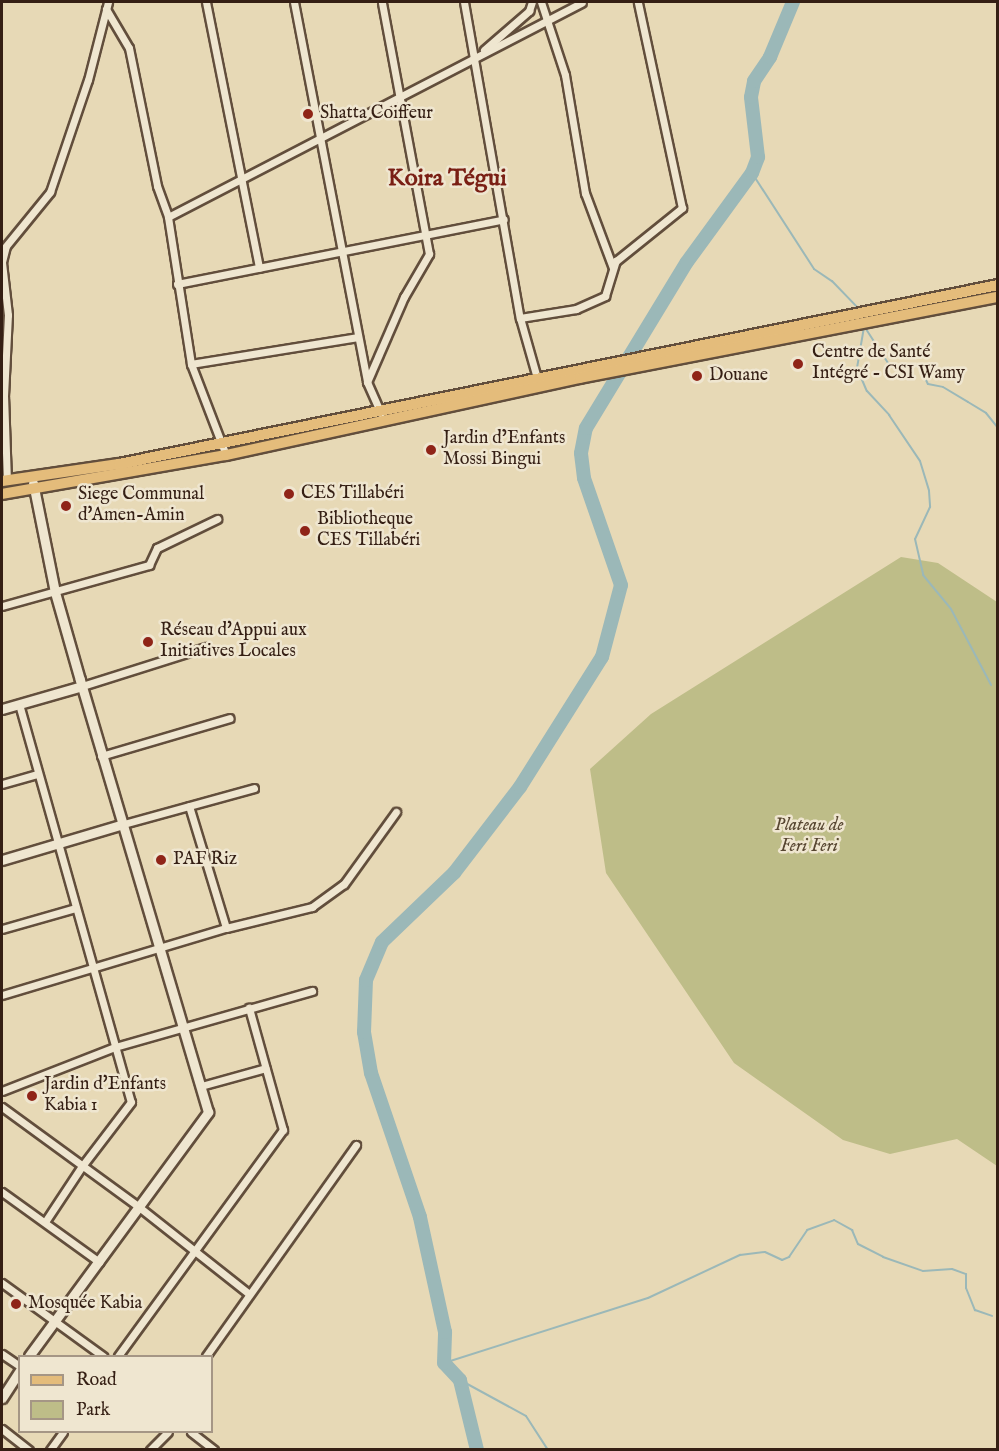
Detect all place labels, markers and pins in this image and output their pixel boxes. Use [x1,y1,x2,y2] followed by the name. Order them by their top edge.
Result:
[320,103,433,125] place label: Shatta Coiffeur
[301,107,315,121] marker: Shatta Coiffeur
[812,343,965,386] place label: Centre de Santé Intégré - CSI Wamy
[789,355,807,373] marker: Centre de Santé Intégré - CSI Wamy
[709,365,768,387] place label: Douane
[690,369,704,383] marker: Douane
[443,429,565,472] place label: Jardin d’Enfants Mossi Bingui
[424,443,438,457] marker: Jardin d’Enfants Mossi Bingui
[301,483,404,505] place label: CES Tillabéri
[78,485,204,528] place label: Siege Communal d'Amen-Amin
[282,487,296,501] marker: CES Tillabéri
[59,499,73,513] marker: Siege Communal d'Amen-Amin
[317,510,420,552] place label: Bibliotheque CES Tillabéri
[298,524,312,538] marker: Bibliotheque CES Tillabéri
[160,621,307,664] place label: Réseau d'Appui aux Initiatives Locales
[141,635,155,649] marker: Réseau d'Appui aux Initiatives Locales
[173,849,237,871] place label: PAF Riz
[154,853,168,867] marker: PAF Riz
[44,1075,166,1118] place label: Jardin d'Enfants Kabia 1
[25,1089,39,1103] marker: Jardin d'Enfants Kabia 1
[28,1293,142,1315] place label: Mosquée Kabia
[9,1297,23,1311] marker: Mosquée Kabia

